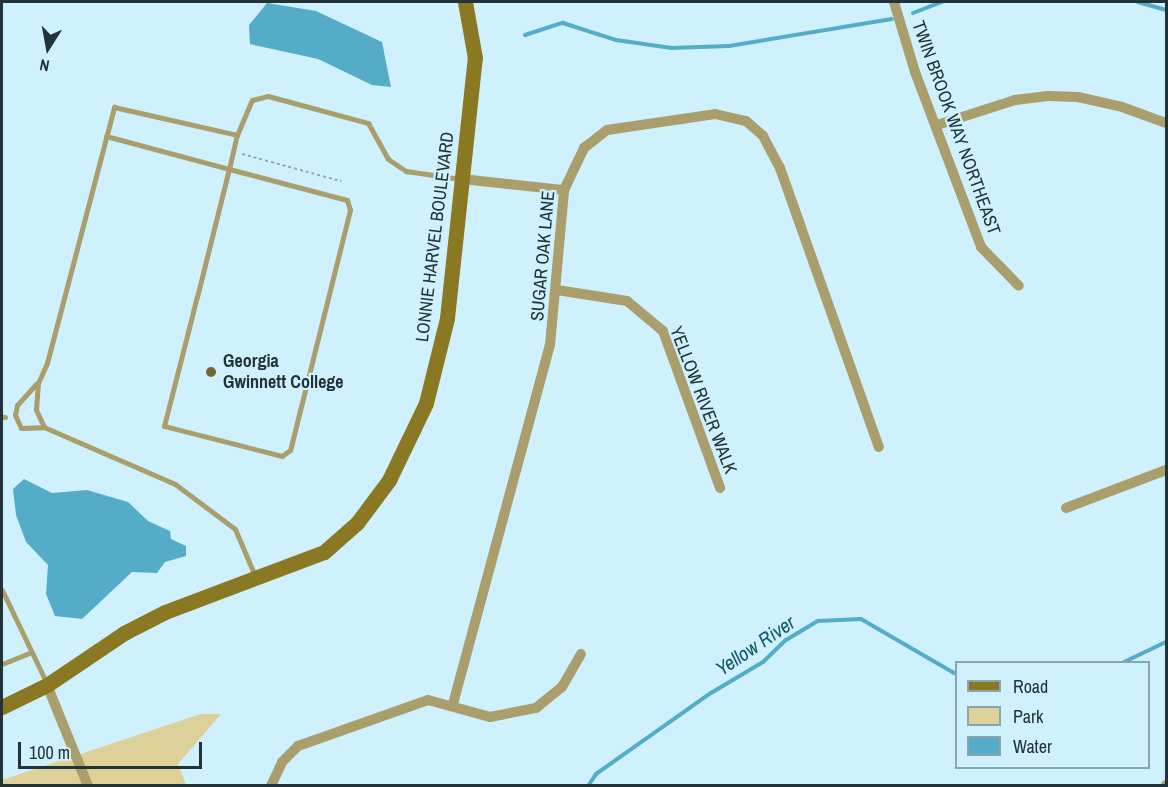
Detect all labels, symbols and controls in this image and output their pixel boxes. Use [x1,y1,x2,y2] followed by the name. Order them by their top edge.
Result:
[18,18,78,78] north arrow
[907,18,1005,238] street label: TWIN BROOK WAY NORTHEAST
[38,54,51,77] text: N
[411,131,459,343] street label: LONNIE HARVEL BOULEVARD
[527,190,559,322] street label: SUGAR OAK LANE
[665,323,741,477] street label: YELLOW RIVER WALK
[223,351,344,394] place label: Georgia Gwinnett College
[204,365,218,379] marker: Georgia Gwinnett College
[711,610,799,680] water label: Yellow River
[955,661,1150,769] legend
[1013,674,1048,699] text: Road
[1013,704,1043,729] text: Park
[21,730,206,768] scale bar
[1013,734,1052,759] text: Water
[29,740,70,765] text: 100 m

